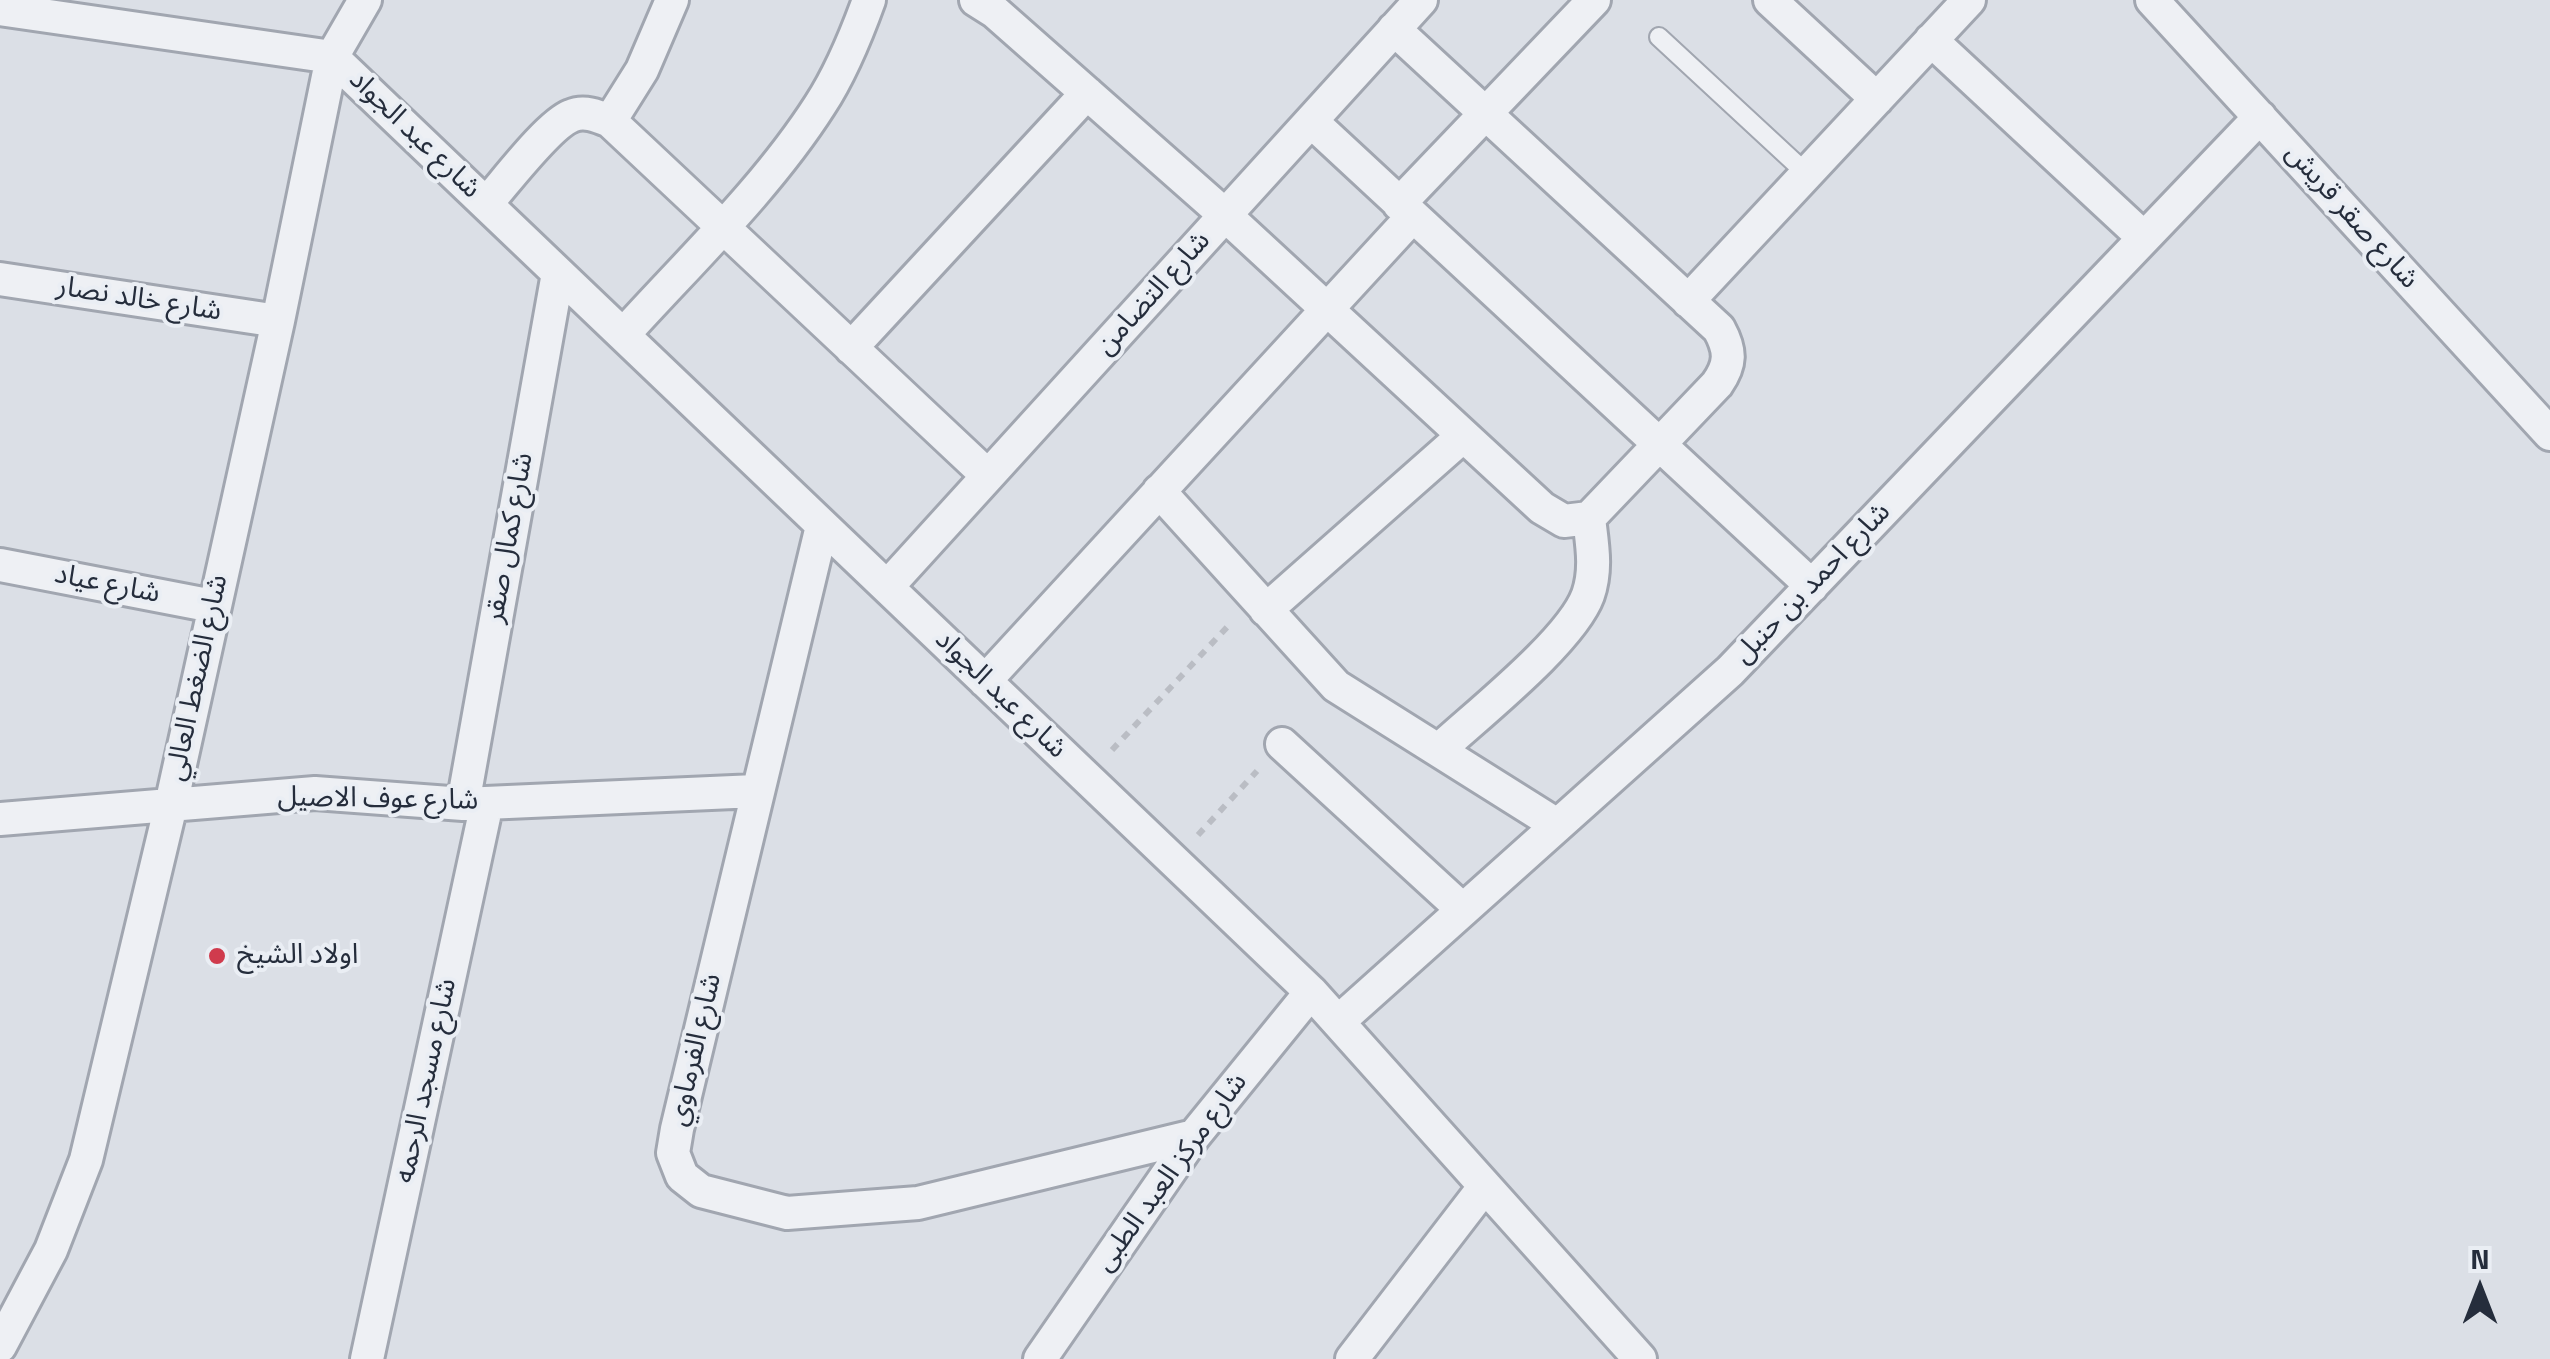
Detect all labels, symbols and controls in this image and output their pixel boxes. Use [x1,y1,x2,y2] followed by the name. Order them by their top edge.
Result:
[341,64,487,206] street label: شارع عبد الجواد
[2277,137,2425,297] street label: شارع صقر قريش
[1090,225,1218,363] street label: شارع التضامن
[54,270,224,330] street label: شارع خالد نصار
[478,450,542,626] street label: شارع كمال صقر
[1727,496,1899,672] street label: شارع احمد بن حنبل
[51,558,163,612] street label: شارع عياد
[160,572,236,784] street label: شارع الضغط العالي
[927,624,1073,766] street label: شارع عبد الجواد
[277,781,479,819] street label: شارع عوف الاصيل
[237,939,358,973] place label: اولاد الشيخ
[206,945,228,967] marker: اولاد الشيخ
[662,971,730,1129] street label: شارع الفرماوي
[389,976,465,1186] street label: شارع مسجد الرحمه
[1089,1067,1255,1279] street label: شارع مركز العبد الطبى
[2470,1237,2490,1280] text: N
[2430,1239,2530,1339] north arrow

